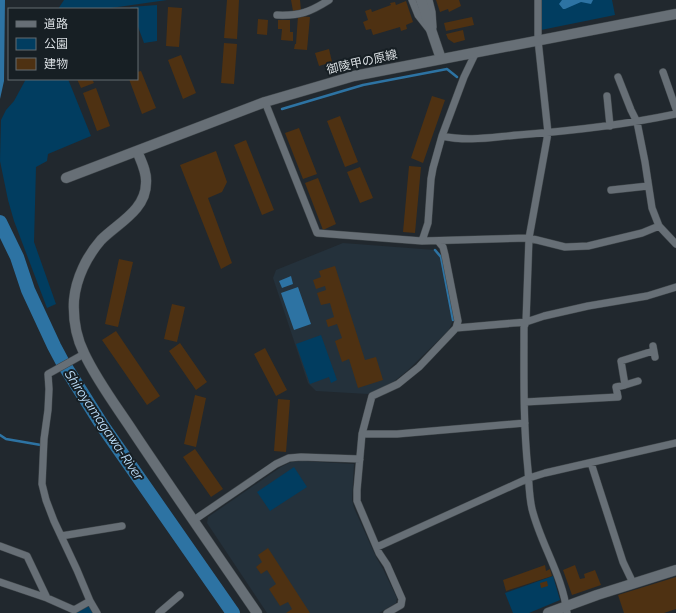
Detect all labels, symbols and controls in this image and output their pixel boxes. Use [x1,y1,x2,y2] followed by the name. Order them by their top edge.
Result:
[8,8,138,80] legend
[44,17,68,31] text: 道路
[44,37,68,51] text: 公園
[325,47,399,77] street label: 御陵甲の原線
[44,57,68,71] text: 建物
[61,366,147,483] water label: Shiroyamagawa-River

